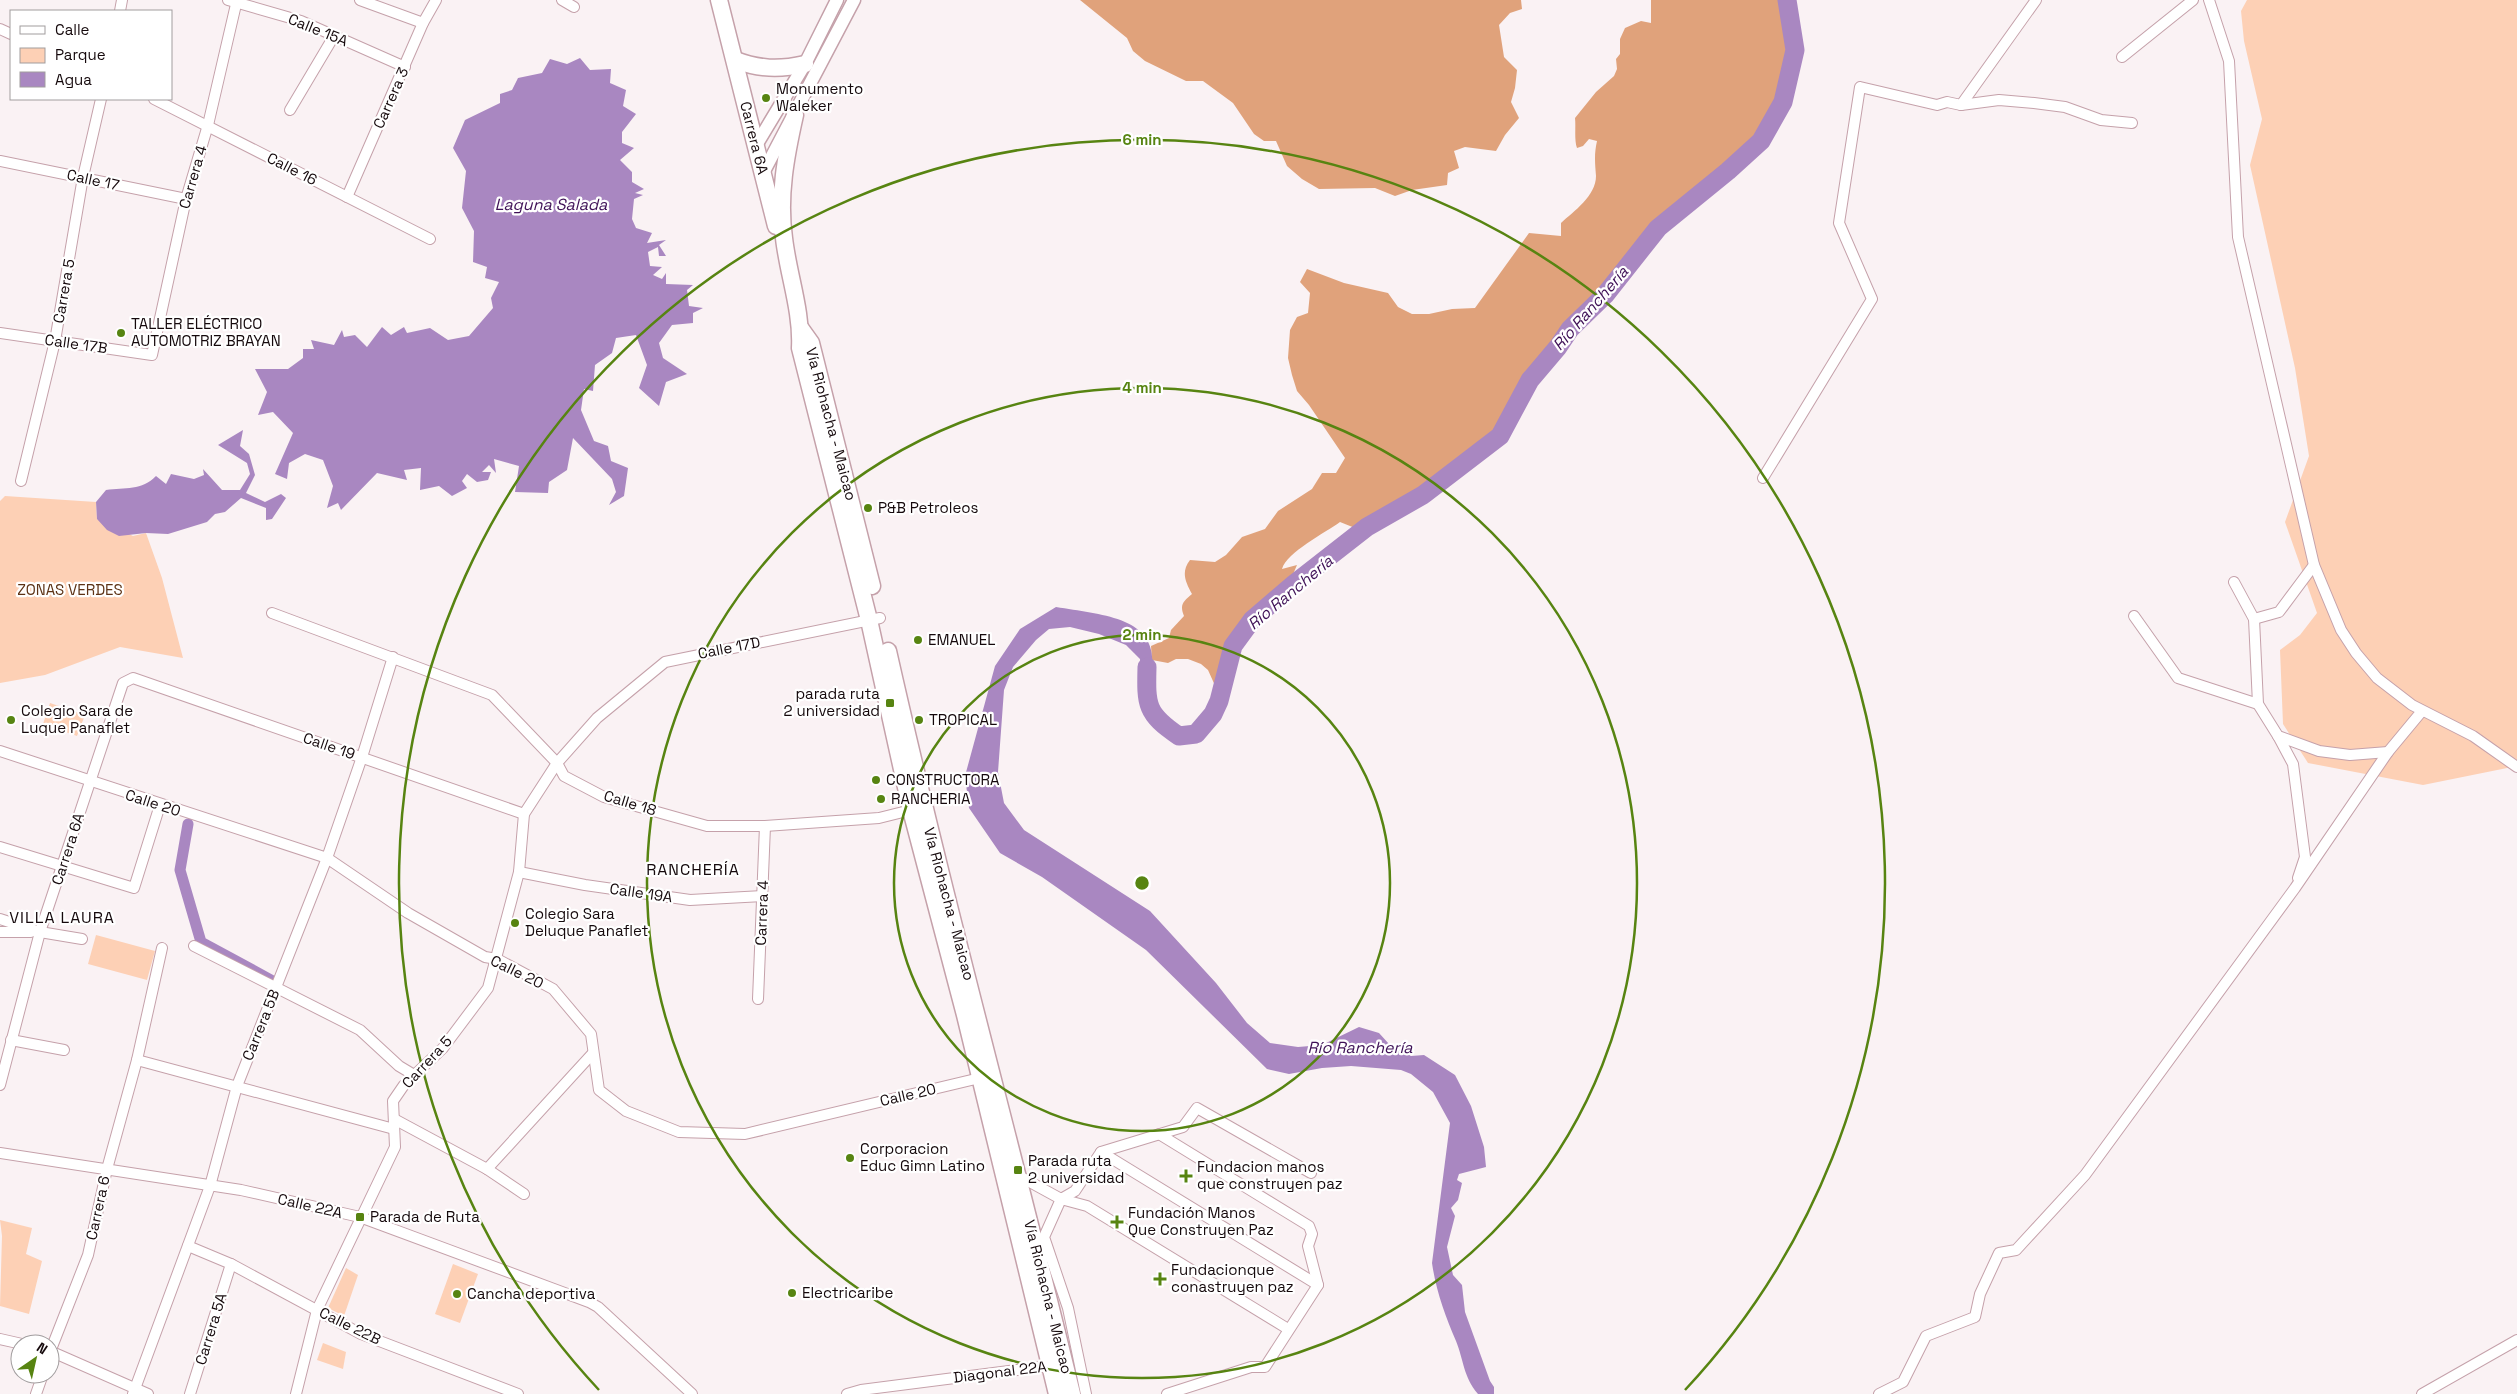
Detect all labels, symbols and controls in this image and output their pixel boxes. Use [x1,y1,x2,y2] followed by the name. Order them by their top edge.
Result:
[285,9,351,50] street label: Calle 15A
[10,10,172,100] legend
[55,20,90,39] text: Calle
[55,45,106,64] text: Parque
[369,64,412,131] street label: Carrera 3
[55,70,92,89] text: Agua
[776,79,863,115] place label: Monumento Waleker
[760,92,772,104] marker: Monumento Waleker
[736,99,773,177] street label: Carrera 6A
[1122,130,1162,149] text: 6 min
[174,143,211,211] street label: Carrera 4
[264,148,321,189] street label: Calle 16
[65,165,121,194] street label: Calle 17
[495,194,608,215] water label: Laguna Salada
[49,257,79,325] street label: Carrera 5
[1548,261,1633,355] water label: Río Ranchería
[131,314,281,350] place label: TALLER ELÉCTRICO AUTOMOTRIZ BRAYAN
[115,327,127,339] marker: TALLER ELÉCTRICO AUTOMOTRIZ BRAYAN
[44,330,109,357] street label: Calle 17B
[802,345,861,503] street label: Vía Riohacha - Maicao
[1122,378,1162,397] text: 4 min
[878,498,979,517] place label: P&B Petroleos
[862,502,874,514] marker: P&B Petroleos
[1243,550,1338,634] water label: Río Ranchería
[17,580,123,599] park label: ZONAS VERDES
[1123,625,1161,644] text: 2 min
[928,630,995,649] place label: EMANUEL
[696,632,762,663] street label: Calle 17D
[912,634,924,646] marker: EMANUEL
[784,684,880,720] place label: parada ruta 2 universidad
[884,697,896,709] marker: parada ruta 2 universidad
[21,701,133,737] place label: Colegio Sara de Luque Panaflet
[929,710,997,729] place label: TROPICAL
[5,714,17,726] marker: Colegio Sara de Luque Panaflet
[913,714,925,726] marker: TROPICAL
[301,728,358,763] street label: Calle 19
[886,770,1000,789] place label: CONSTRUCTORA
[870,774,882,786] marker: CONSTRUCTORA
[123,785,183,820] street label: Calle 20
[602,786,659,819] street label: Calle 18
[891,789,971,808] place label: RANCHERIA
[875,793,887,805] marker: RANCHERIA
[47,810,88,887] street label: Carrera 6A
[920,825,979,983] street label: Vía Riohacha - Maicao
[646,859,740,880] district label: RANCHERÍA
[1133,874,1151,892] centre of rings
[608,879,674,906] street label: Calle 19A
[751,880,772,946] street label: Carrera 4
[525,904,649,940] place label: Colegio Sara Deluque Panaflet
[9,907,115,928] district label: VILLA LAURA
[509,917,521,929] marker: Colegio Sara Deluque Panaflet
[487,951,547,993] street label: Calle 20
[238,986,283,1063] street label: Carrera 5B
[398,1031,456,1092] street label: Carrera 5
[1307,1037,1413,1058] water label: Río Ranchería
[878,1079,938,1110] street label: Calle 20
[860,1139,985,1175] place label: Corporacion Educ Gimn Latino
[1028,1151,1124,1187] place label: Parada ruta 2 universidad
[844,1152,856,1164] marker: Corporacion Educ Gimn Latino
[1197,1157,1343,1193] place label: Fundacion manos que construyen paz
[1012,1164,1024,1176] marker: Parada ruta 2 universidad
[1179,1169,1193,1183] marker: Fundacion manos que construyen paz
[81,1174,114,1242] street label: Carrera 6
[276,1189,345,1222] street label: Calle 22A
[1128,1203,1274,1239] place label: Fundación Manos Que Construyen Paz
[370,1207,480,1226] place label: Parada de Ruta
[354,1211,366,1223] marker: Parada de Ruta
[1110,1215,1124,1229] marker: Fundación Manos Que Construyen Paz
[1020,1218,1077,1376] street label: Vía Riohacha - Maicao
[1171,1260,1294,1296] place label: Fundacionque conastruyen paz
[1153,1272,1167,1286] marker: Fundacionque conastruyen paz
[802,1283,893,1302] place label: Electricaribe
[467,1284,596,1303] place label: Cancha deportiva
[786,1287,798,1299] marker: Electricaribe
[451,1288,463,1300] marker: Cancha deportiva
[191,1290,231,1367] street label: Carrera 5A
[316,1302,384,1349] street label: Calle 22B
[10,1334,60,1384] north arrow
[33,1338,51,1358] text: N
[952,1356,1048,1387] street label: Diagonal 22A

